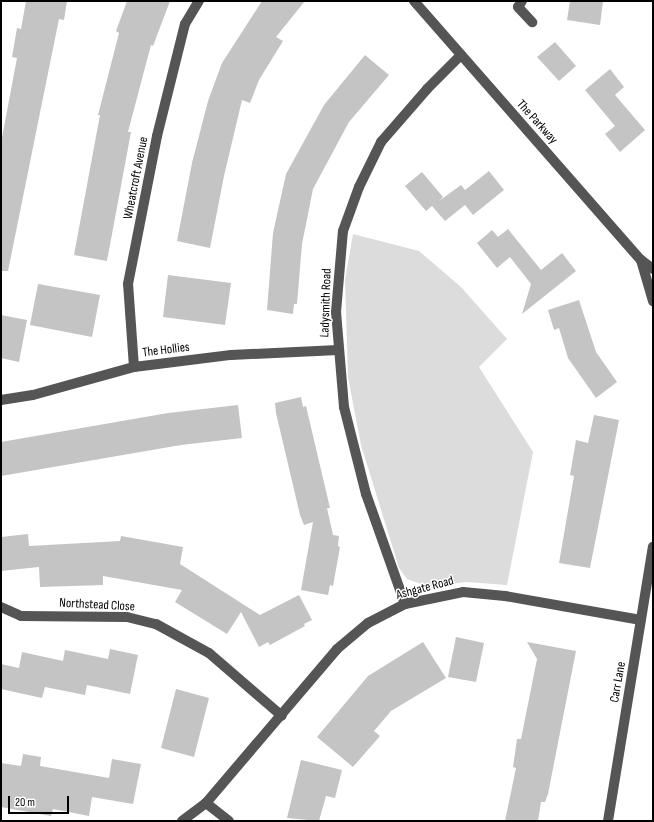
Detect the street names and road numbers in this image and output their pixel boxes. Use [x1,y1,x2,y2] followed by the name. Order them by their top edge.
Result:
[513,97,561,147] street label: The Parkway
[120,135,152,221] street label: Wheatcroft Avenue
[317,268,335,338] street label: Ladysmith Road
[142,339,190,361] street label: The Hollies
[395,573,455,603] street label: Ashgate Road
[59,595,135,615] street label: Northstead Close
[607,660,629,704] street label: Carr Lane

